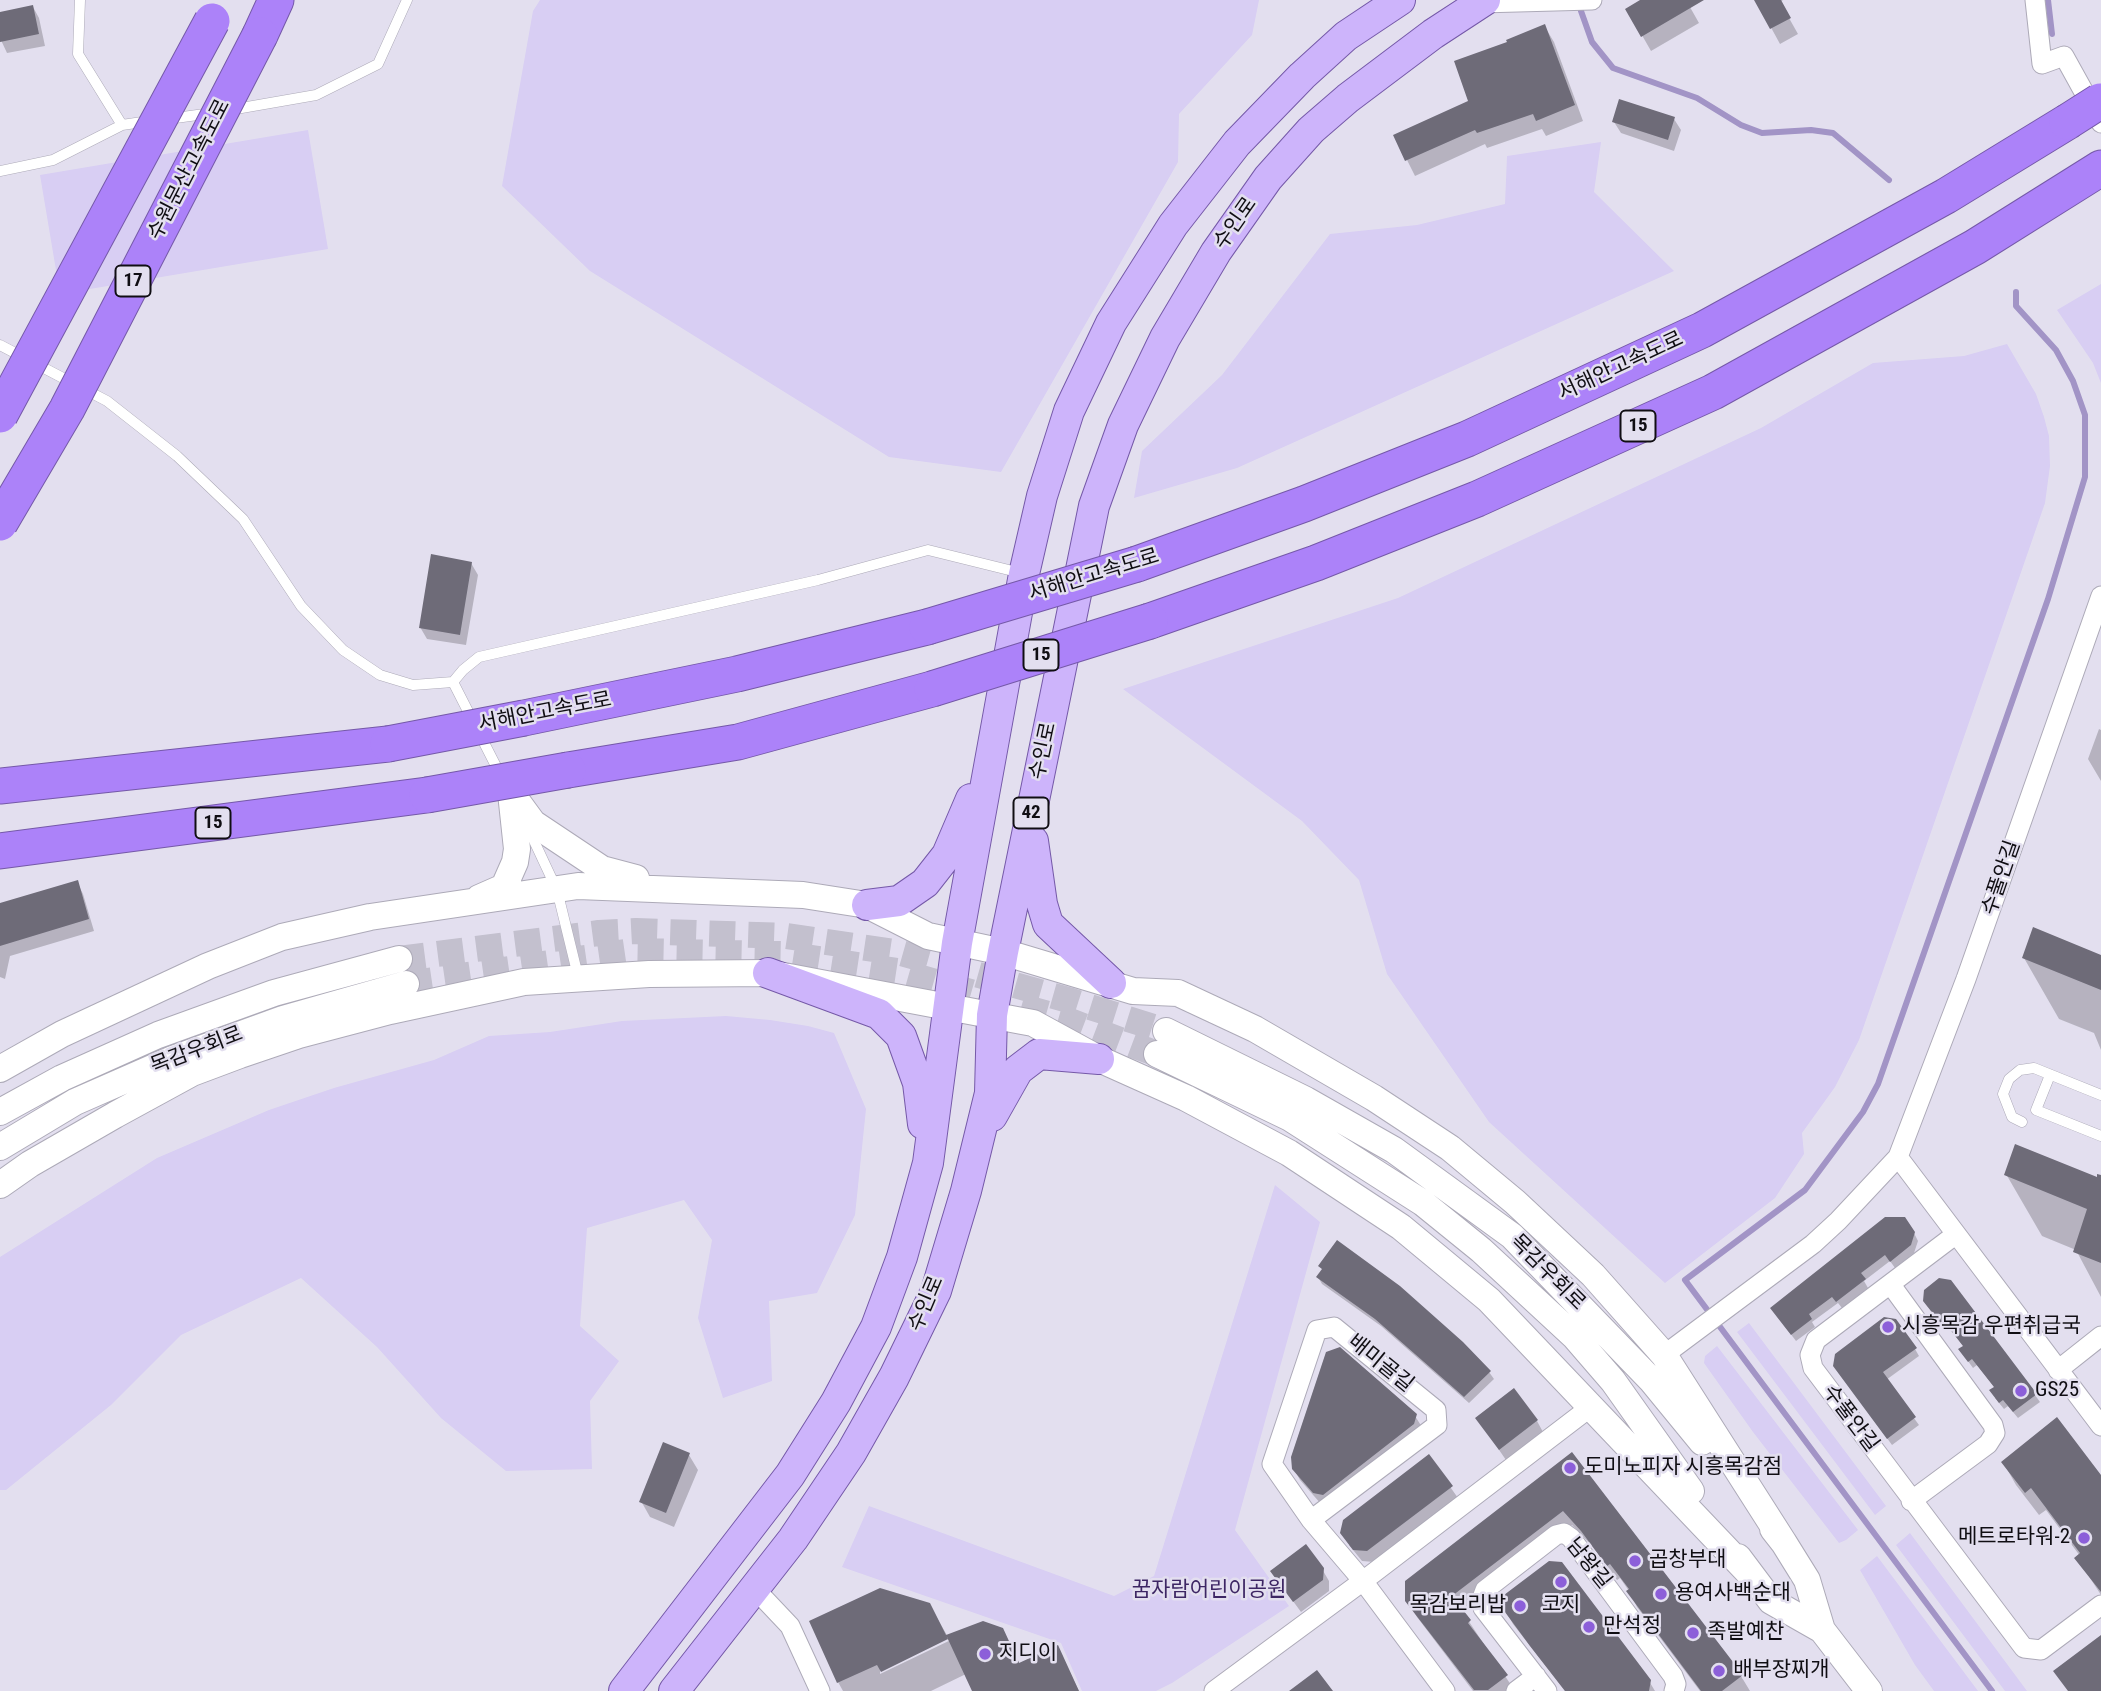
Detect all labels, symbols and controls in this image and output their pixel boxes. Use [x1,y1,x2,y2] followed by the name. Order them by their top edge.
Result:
[144,95,236,245] street label: 수원문산고속도로
[1209,193,1263,255] street label: 수인로
[116,266,150,296] road number: 17
[1554,327,1688,407] street label: 서해안고속도로
[1620,410,1656,442] road number: 15
[1026,544,1162,608] street label: 서해안고속도로
[1024,640,1058,670] road number: 15
[476,688,614,738] street label: 서해안고속도로
[1026,720,1062,782] street label: 수인로
[1014,798,1048,828] road number: 42
[196,808,230,838] road number: 15
[1978,837,2026,919] street label: 수풀안길
[147,1022,247,1080] street label: 목감우회로
[1504,1230,1590,1316] street label: 목감우회로
[904,1272,950,1336] street label: 수인로
[1902,1314,2081,1340] place label: 시흥목감 우편취급국
[1880,1319,1896,1335] marker: 시흥목감 우편취급국
[1342,1330,1418,1398] street label: 배미골길
[2035,1378,2079,1404] place label: GS25
[1817,1381,1883,1457] street label: 수풀안길
[2013,1383,2029,1399] marker: GS25
[1584,1455,1782,1481] place label: 도미노피자 시흥목감점
[1562,1460,1578,1476] marker: 도미노피자 시흥목감점
[1958,1525,2070,1551] place label: 메트로타워-2
[2076,1530,2092,1546] marker: 메트로타워-2
[1560,1534,1616,1594] street label: 남왕길
[1649,1548,1726,1574] place label: 곱창부대
[1627,1553,1643,1569] marker: 곱창부대
[1553,1574,1569,1590] marker: 코지
[1132,1578,1286,1604] park label: 꿈자람어린이공원
[1675,1581,1791,1607] place label: 용여사백순대
[1653,1586,1669,1602] marker: 용여사백순대
[1409,1593,1506,1619] place label: 목감보리밥
[1542,1593,1580,1619] place label: 코지
[1512,1598,1528,1614] marker: 목감보리밥
[1603,1614,1661,1640] place label: 만석정
[1581,1619,1597,1635] marker: 만석정
[1707,1620,1784,1646] place label: 족발예찬
[1685,1625,1701,1641] marker: 족발예찬
[999,1641,1057,1667] place label: 지디이
[977,1646,993,1662] marker: 지디이
[1733,1658,1830,1684] place label: 배부장찌개
[1711,1663,1727,1679] marker: 배부장찌개

